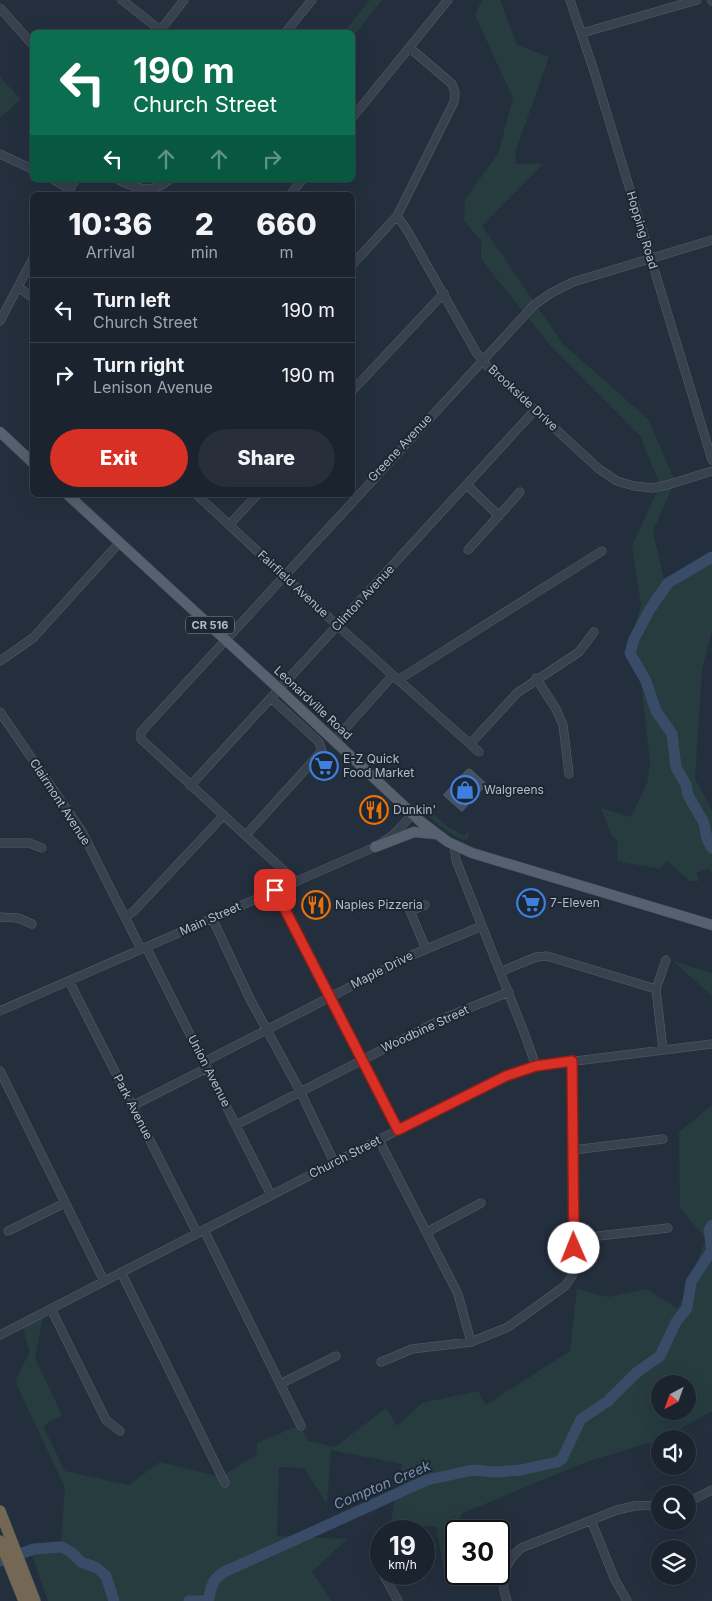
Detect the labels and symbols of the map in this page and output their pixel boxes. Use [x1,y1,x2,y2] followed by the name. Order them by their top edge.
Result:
[624,189,661,271] street label: Hopping Road
[485,361,561,434] street label: Brookside Drive
[365,411,435,485] street label: Greene Avenue
[255,547,332,620] street label: Fairfield Avenue
[328,561,397,634] street label: Clinton Avenue
[186,616,234,634] road number: CR 516
[271,663,356,743] street label: Leonardville Road
[309,751,339,781] supermarket icon: E-Z Quick Food Market
[343,751,414,780] place label: E-Z Quick Food Market
[27,756,94,848] street label: Clairmont Avenue
[450,775,480,805] shop icon: Walgreens
[484,782,544,797] place label: Walgreens
[359,795,389,825] restaurant icon: Dunkin'
[393,802,436,817] place label: Dunkin'
[254,869,296,911] pin
[516,888,546,918] supermarket icon: 7-Eleven
[301,890,331,920] restaurant icon: Naples Pizzeria
[550,895,600,910] place label: 7-Eleven
[335,897,423,912] place label: Naples Pizzeria
[177,898,243,939] street label: Main Street
[348,947,415,992] street label: Maple Drive
[379,1002,471,1055] street label: Woodbine Street
[185,1032,234,1109] street label: Union Avenue
[111,1072,156,1142] street label: Park Avenue
[306,1132,383,1181] street label: Church Street
[547,1221,599,1273] position arrow
[651,1375,696,1420] north arrow
[331,1456,433,1513] water label: Compton Creek
[445,1520,510,1585] speed limit sign: 30

